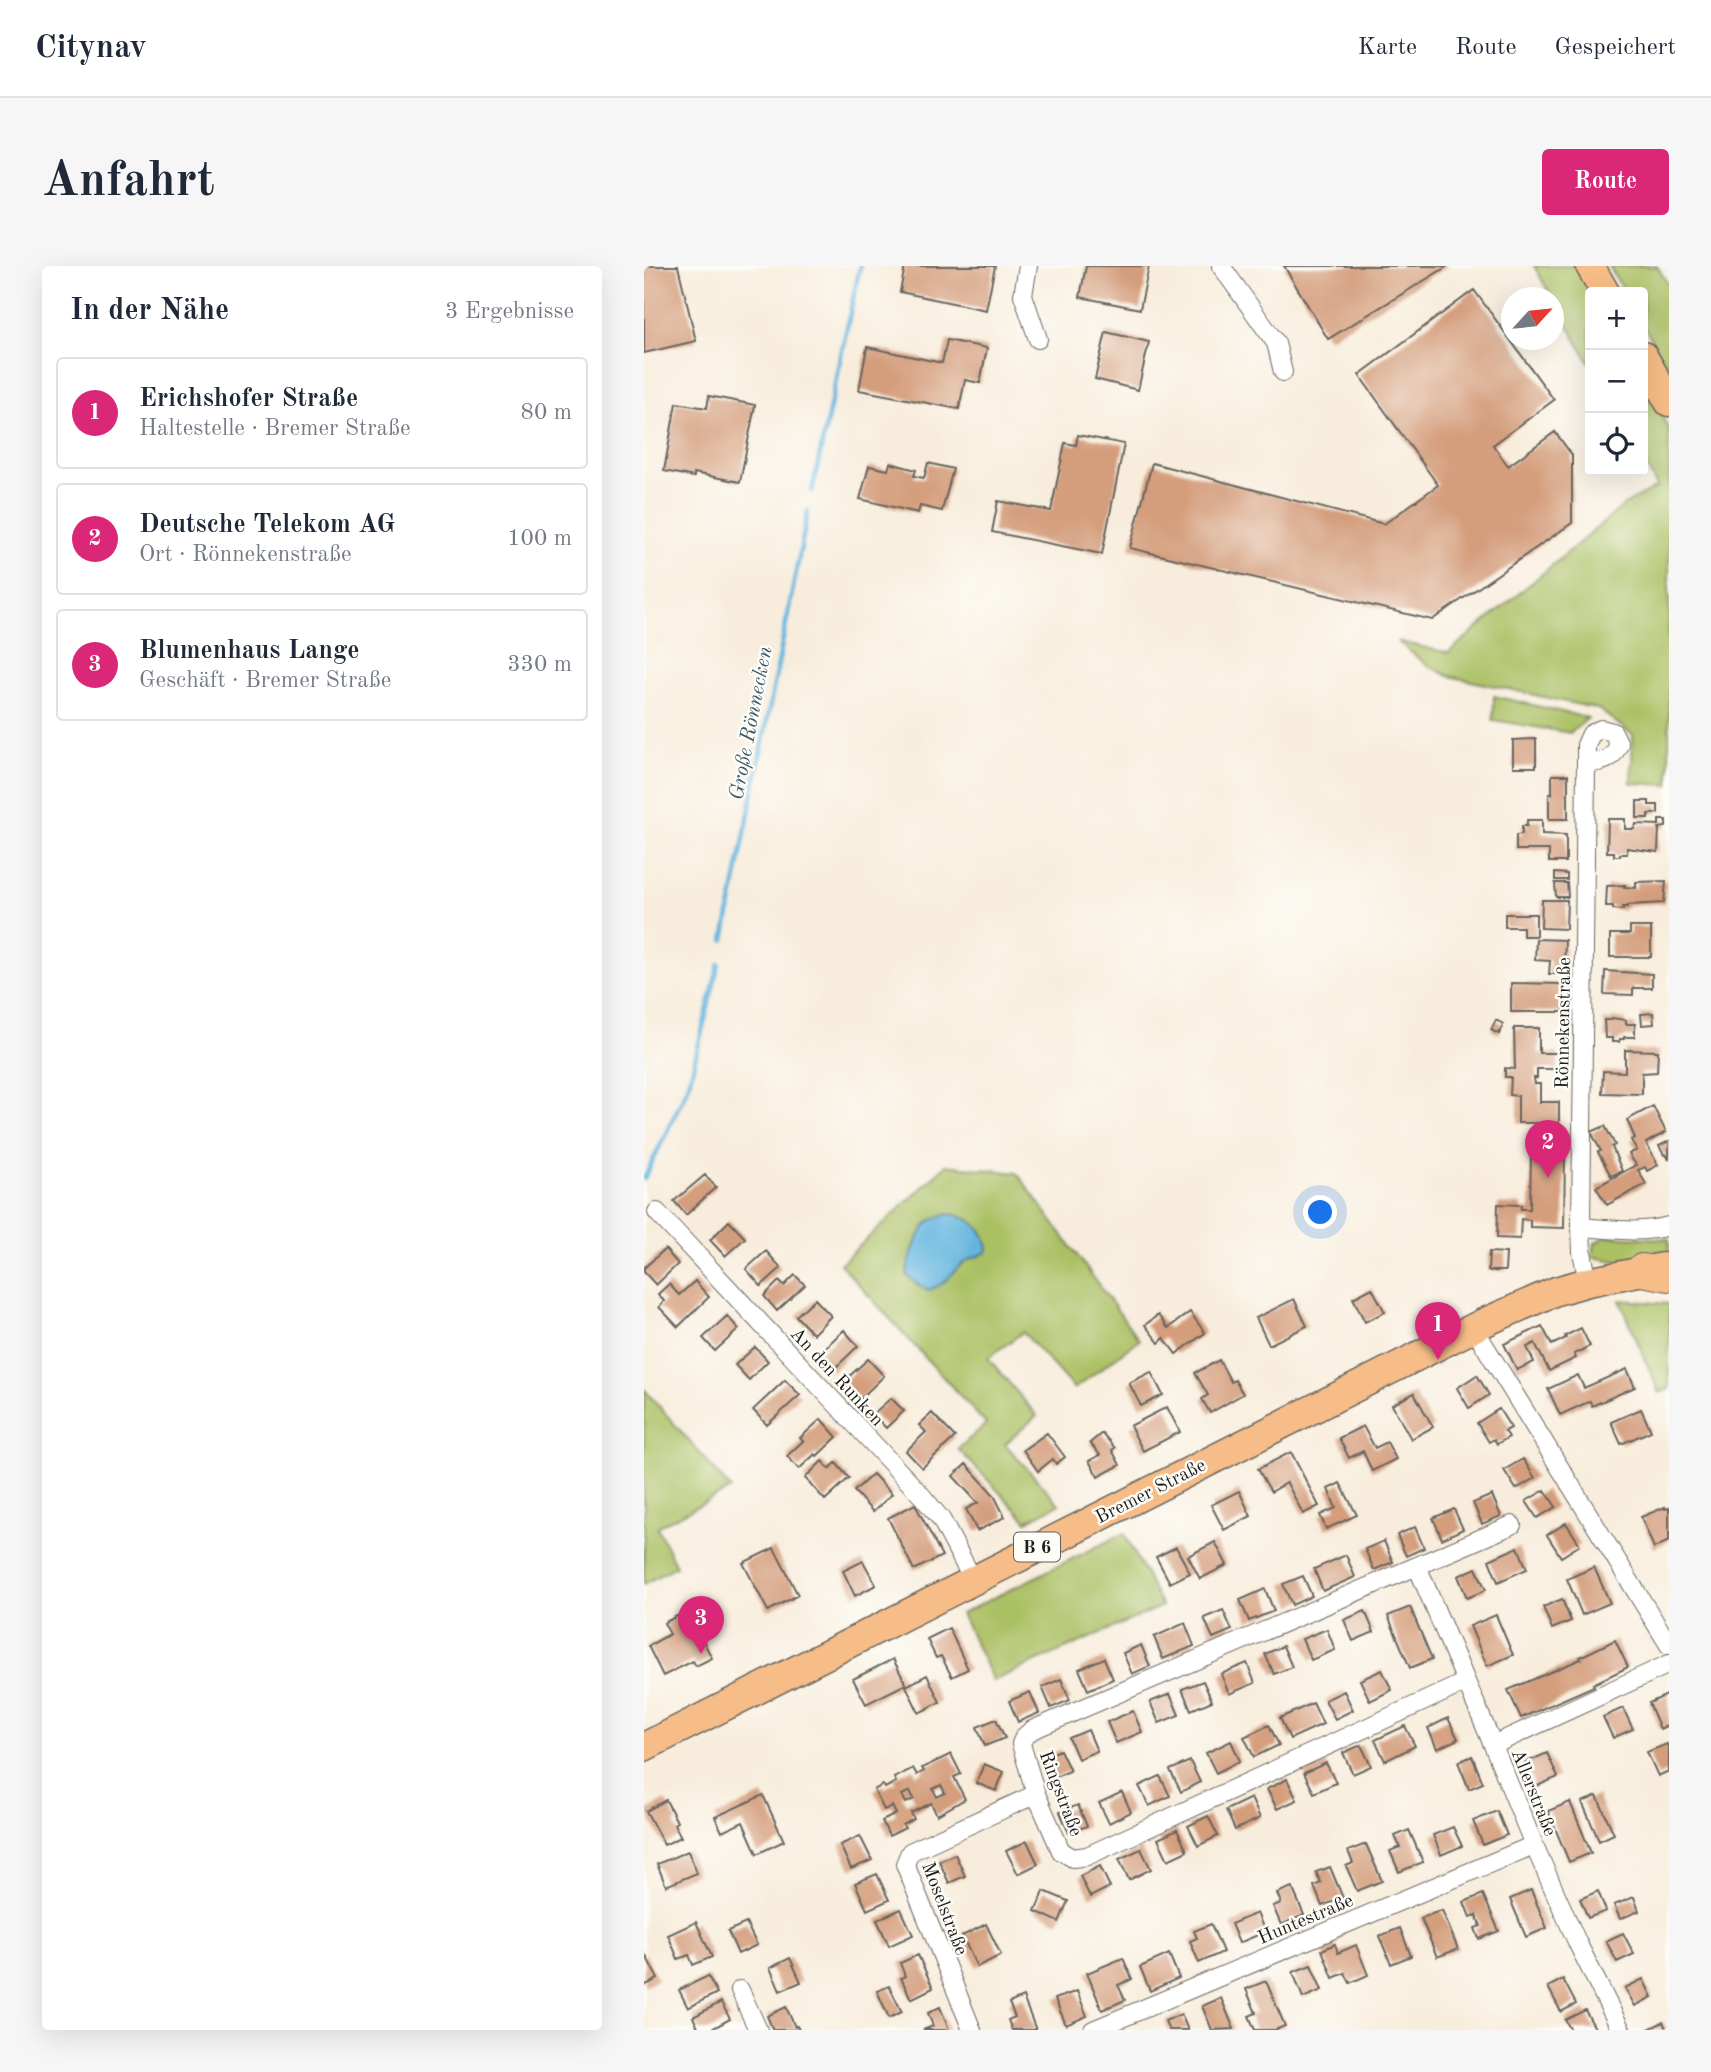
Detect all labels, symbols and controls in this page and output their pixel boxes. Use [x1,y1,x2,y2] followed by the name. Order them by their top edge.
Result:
[35,32,147,65] text: Citynav
[1358,36,1417,60] text: Karte
[1455,36,1517,60] text: Route
[1555,36,1676,60] text: Gespeichert
[1542,149,1669,215] button: Route
[42,158,215,207] text: Anfahrt
[1501,287,1564,350] north arrow
[1585,287,1648,476] map controls
[1585,287,1648,350] button: +
[70,296,229,326] text: In der Nähe
[445,300,574,323] text: 3 Ergebnisse
[1585,350,1648,413] button: −
[139,386,358,412] text: Erichshofer Straße
[88,401,102,424] text: 1
[521,401,572,424] text: 80 m
[1585,413,1648,476] button: locate
[139,417,411,440] text: Haltestelle · Bremer Straße
[139,512,395,538] text: Deutsche Telekom AG
[88,527,102,550] text: 2
[507,527,572,550] text: 100 m
[139,543,352,566] text: Ort · Rönnekenstraße
[139,638,360,664] text: Blumenhaus Lange
[726,645,777,802] water label: Große Rönnecken
[88,653,102,676] text: 3
[507,653,572,676] text: 330 m
[139,669,391,692] text: Geschäft · Bremer Straße
[1554,957,1575,1089] street label: Rönnekenstraße
[1525,1120,1571,1178] pin: 2
[1303,1195,1337,1229] your location
[1415,1302,1461,1360] pin: 1
[786,1325,887,1431] street label: An den Runken
[1093,1456,1209,1528] street label: Bremer Straße
[1014,1532,1060,1562] road number: B 6
[678,1596,724,1654] pin: 3
[1507,1747,1559,1839] street label: Allerstraße
[1035,1748,1085,1839] street label: Ringstraße
[917,1860,970,1958] street label: Moselstraße
[1256,1892,1356,1949] street label: Huntestraße

